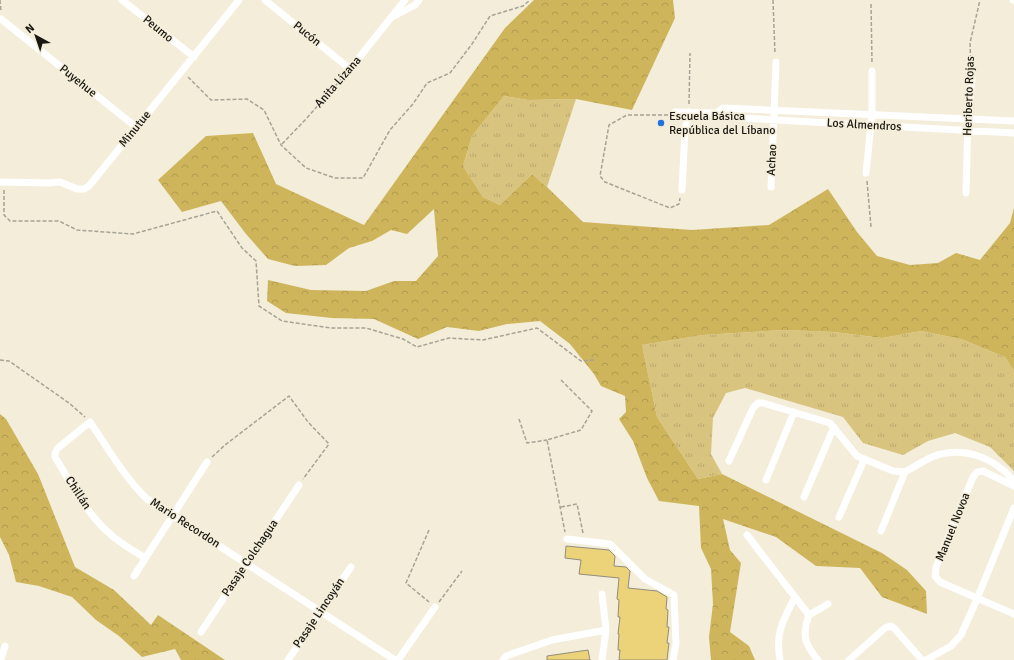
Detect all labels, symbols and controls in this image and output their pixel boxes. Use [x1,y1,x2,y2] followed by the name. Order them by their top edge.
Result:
[140,12,176,46] street label: Peumo
[16,16,56,56] north arrow
[290,18,324,50] street label: Pucón
[23,21,37,36] text: N
[312,53,364,111] street label: Anita Lizana
[960,56,978,136] street label: Heriberto Rojas
[56,61,100,101] street label: Puyehue
[116,108,154,150] street label: Minutue
[669,109,775,138] place label: Escuela Básica República del Líbano
[826,116,902,134] street label: Los Almendros
[656,118,666,128] marker: Escuela Básica República del Líbano
[764,144,780,176] street label: Achao
[62,474,94,512] street label: Chillán
[932,490,974,564] street label: Manuel Novoa
[147,495,223,551] street label: Mario Recordon
[219,517,281,599] street label: Pasaje Colchagua
[290,575,348,651] street label: Pasaje Lincoyán

